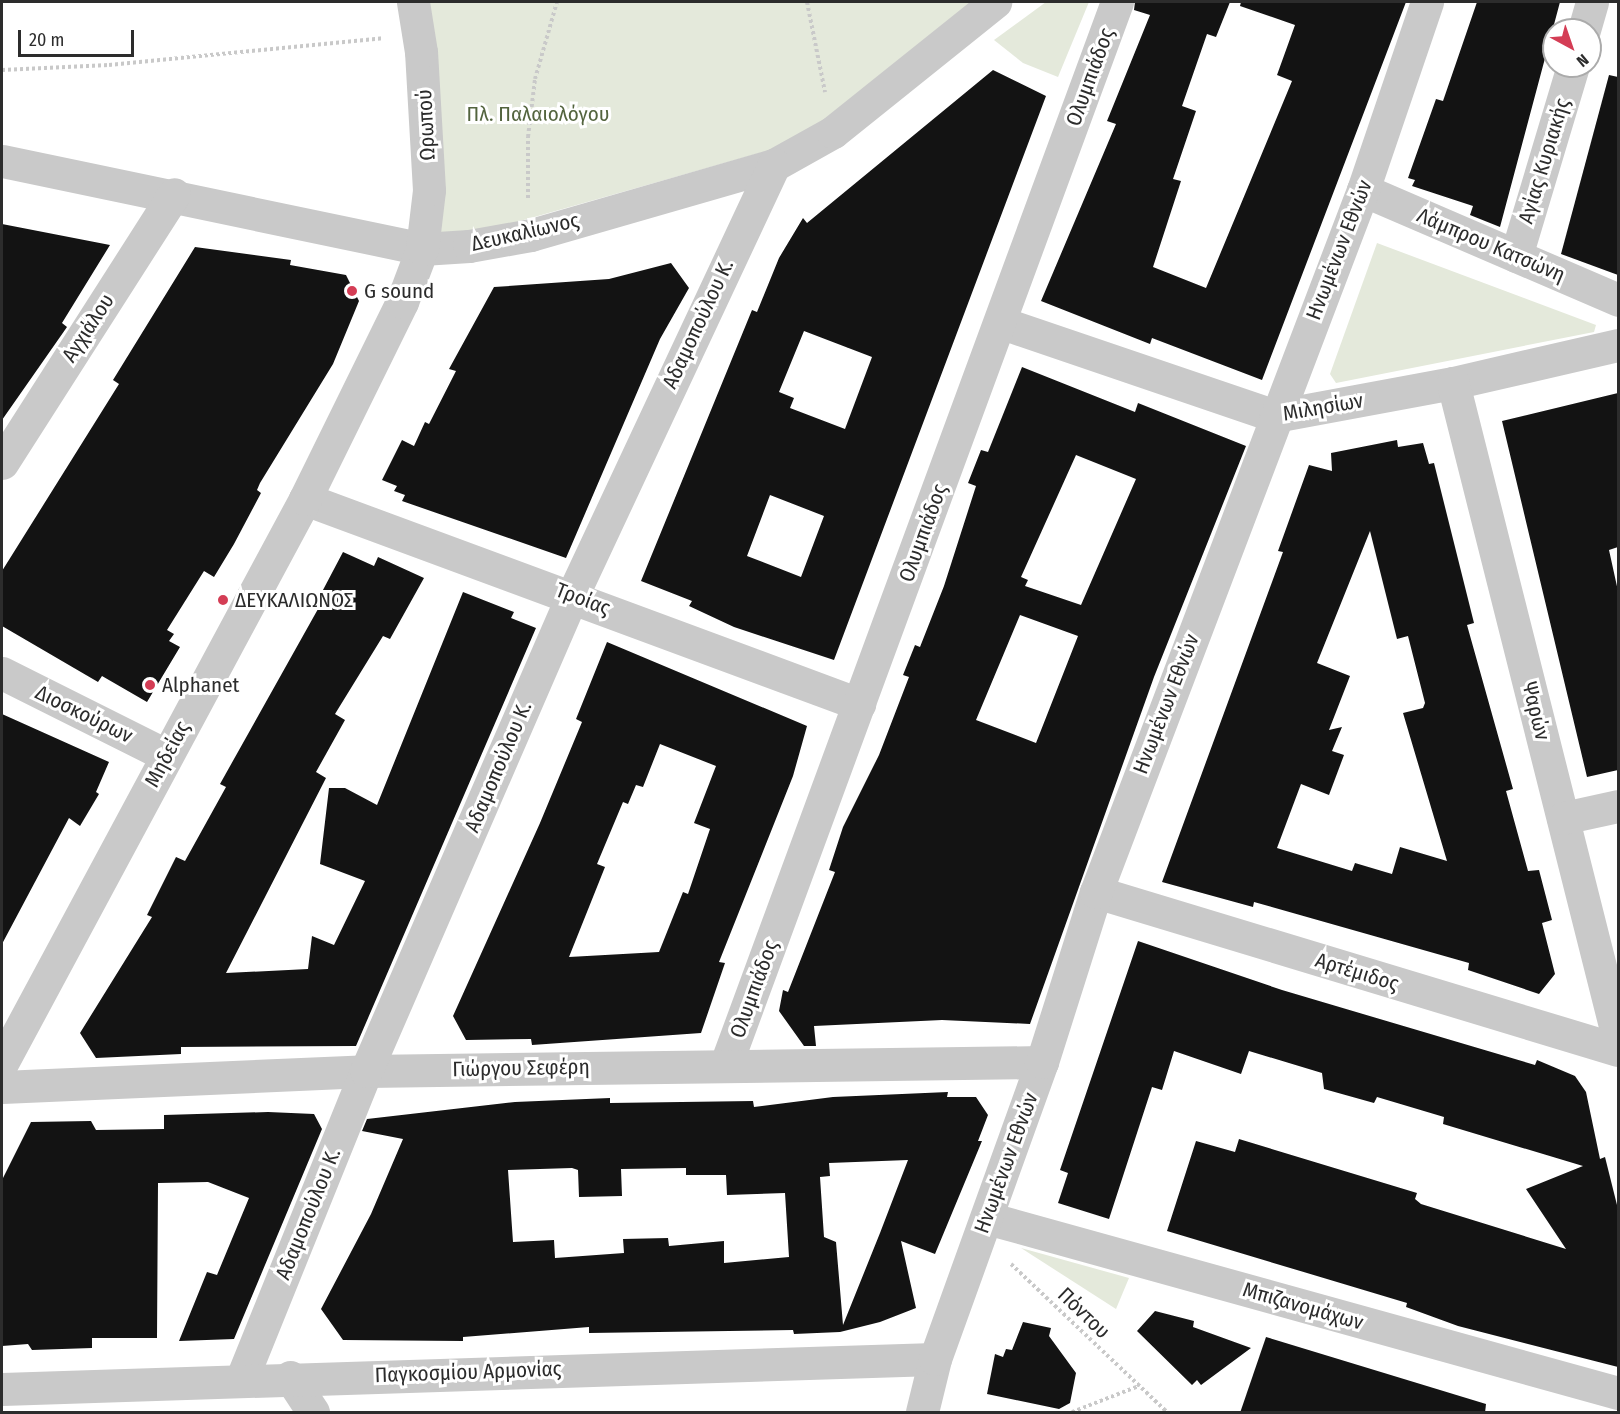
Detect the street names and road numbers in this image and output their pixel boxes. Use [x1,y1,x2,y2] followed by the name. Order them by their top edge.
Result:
[1061,25,1119,129] street label: Ολυμπιάδος
[412,89,440,161] street label: Ωρωπού
[1513,95,1575,227] street label: Αγίας Κυριακής
[1301,177,1377,323] street label: Ηνωμένων Εθνών
[1413,202,1569,288] street label: Λάμπρου Κατσώνη
[469,207,581,257] street label: Δευκαλίωνος
[657,255,739,393] street label: Αδαμοπούλου Κ.
[57,289,119,367] street label: Αγχιάλου
[1281,388,1365,426] street label: Μιλησίων
[894,481,952,585] street label: Ολυμπιάδος
[552,577,614,621] street label: Τροίας
[1128,631,1204,777] street label: Ηνωμένων Εθνών
[1517,679,1555,743] street label: Ψαρών
[31,680,137,748] street label: Διοσκούρων
[459,698,537,836] street label: Αδαμοπούλου Κ.
[139,717,195,791] street label: Μηδείας
[725,937,783,1041] street label: Ολυμπιάδος
[1312,947,1402,997] street label: Αρτέμιδος
[452,1054,590,1082] street label: Γιώργου Σεφέρη
[969,1089,1043,1237] street label: Ηνωμένων Εθνών
[270,1145,346,1283] street label: Αδαμοπούλου Κ.
[1240,1277,1366,1335] street label: Μπιζανομάχων
[1053,1282,1115,1344] street label: Πόντου
[374,1356,562,1388] street label: Παγκοσμίου Αρμονίας

